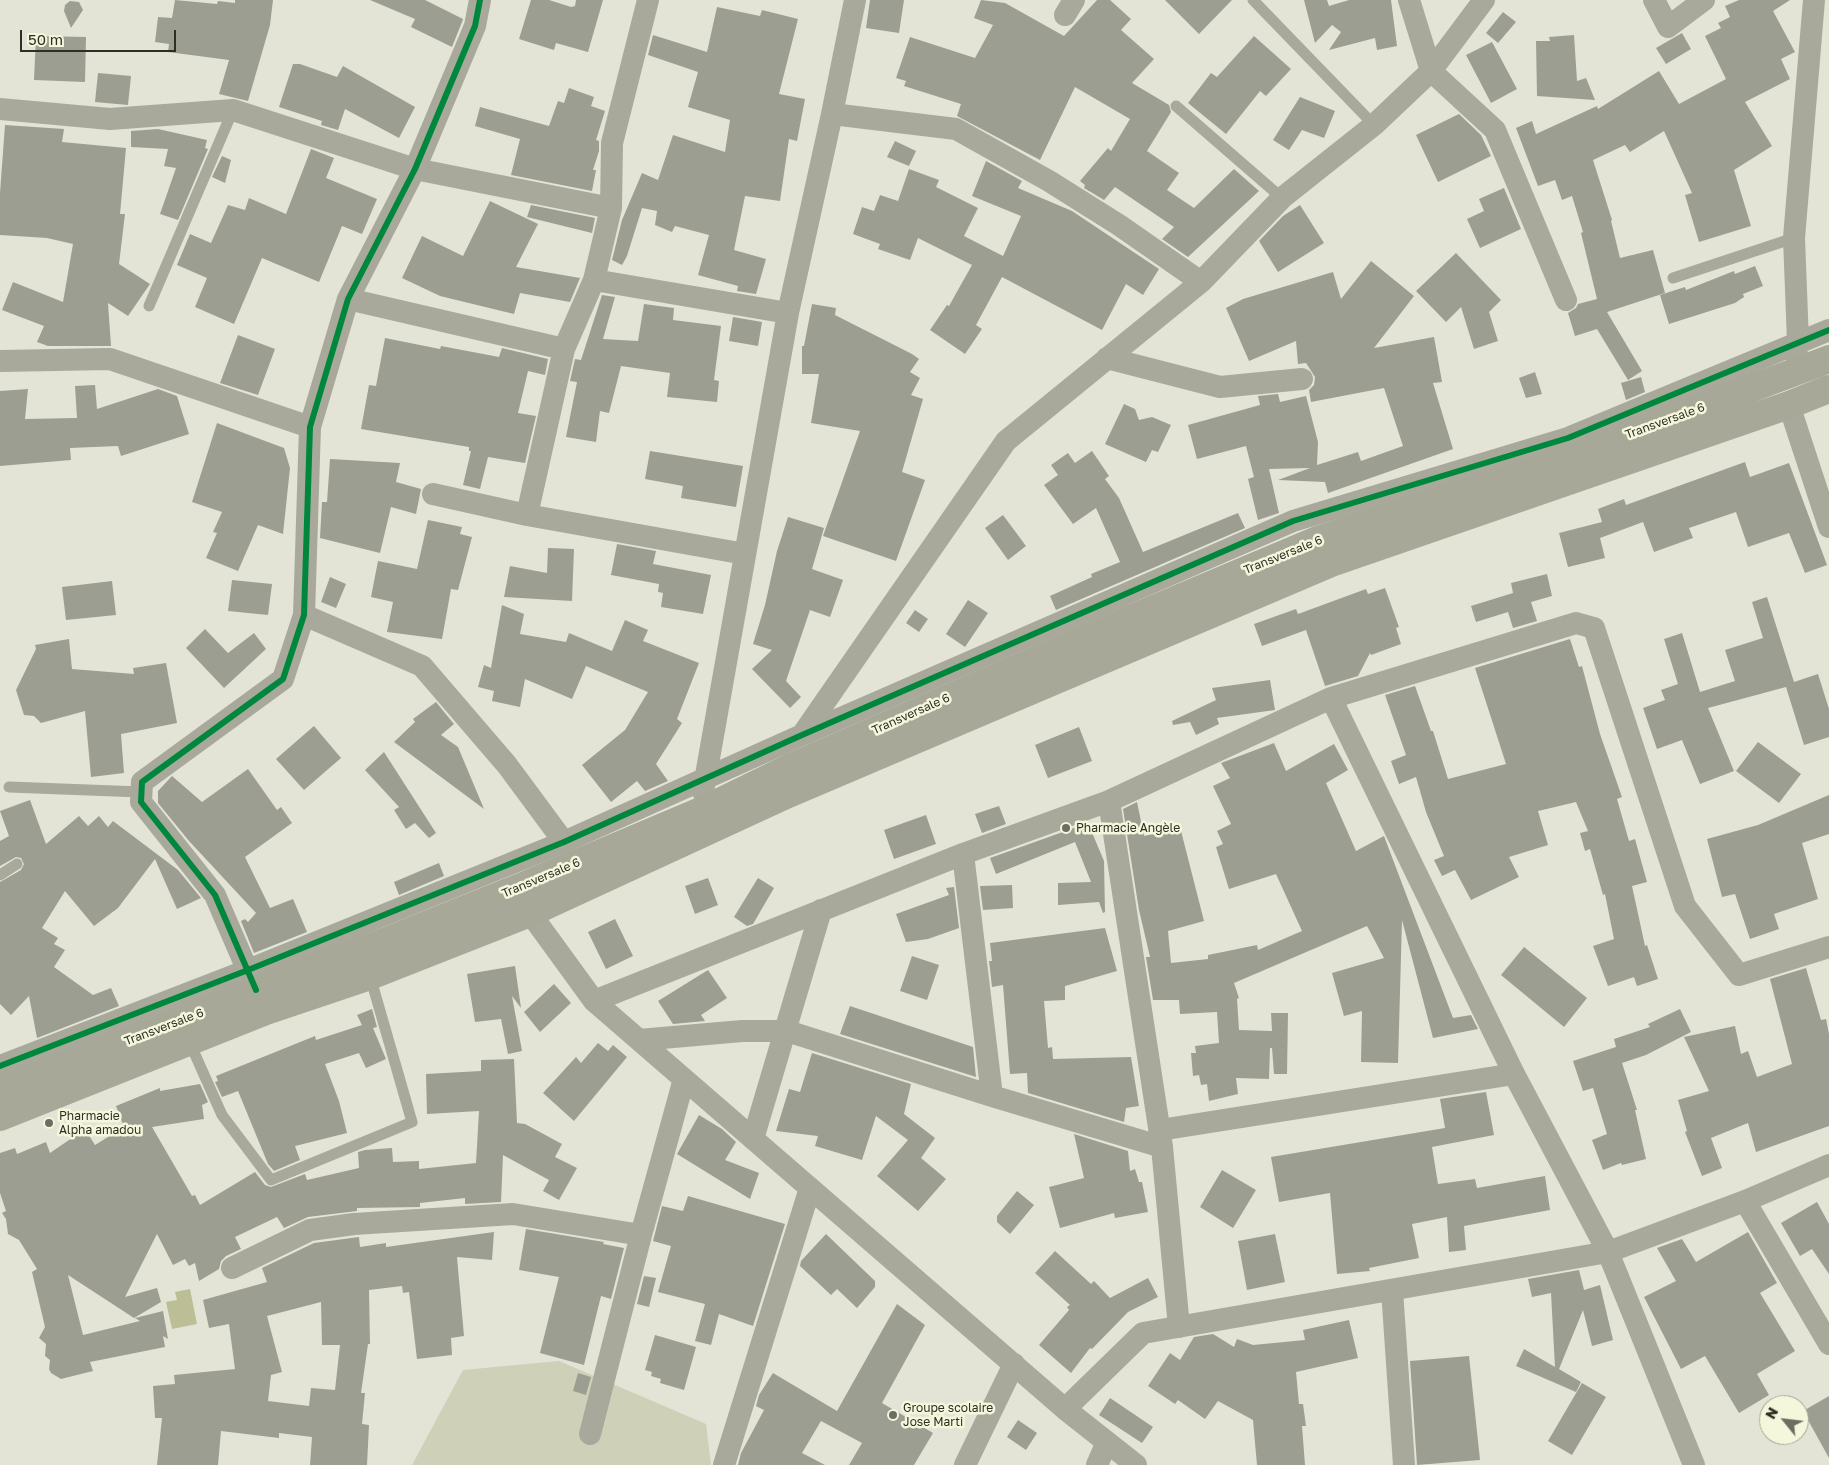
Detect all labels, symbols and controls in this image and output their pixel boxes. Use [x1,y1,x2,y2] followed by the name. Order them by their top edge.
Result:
[22,20,179,52] scale bar
[28,30,63,48] text: 50 m
[1623,400,1707,442] street label: Transversale 6
[1242,533,1324,577] street label: Transversale 6
[870,690,952,738] street label: Transversale 6
[1076,821,1180,835] place label: Pharmacie Angèle
[1060,822,1072,834] marker: Pharmacie Angèle
[500,855,582,901] street label: Transversale 6
[122,1005,206,1049] street label: Transversale 6
[59,1109,141,1137] place label: Pharmacie Alpha amadou
[43,1117,55,1129] marker: Pharmacie Alpha amadou
[1759,1395,1809,1445] north arrow
[903,1401,993,1429] place label: Groupe scolaire Jose Marti
[1761,1404,1781,1422] text: N
[887,1409,899,1421] marker: Groupe scolaire Jose Marti

